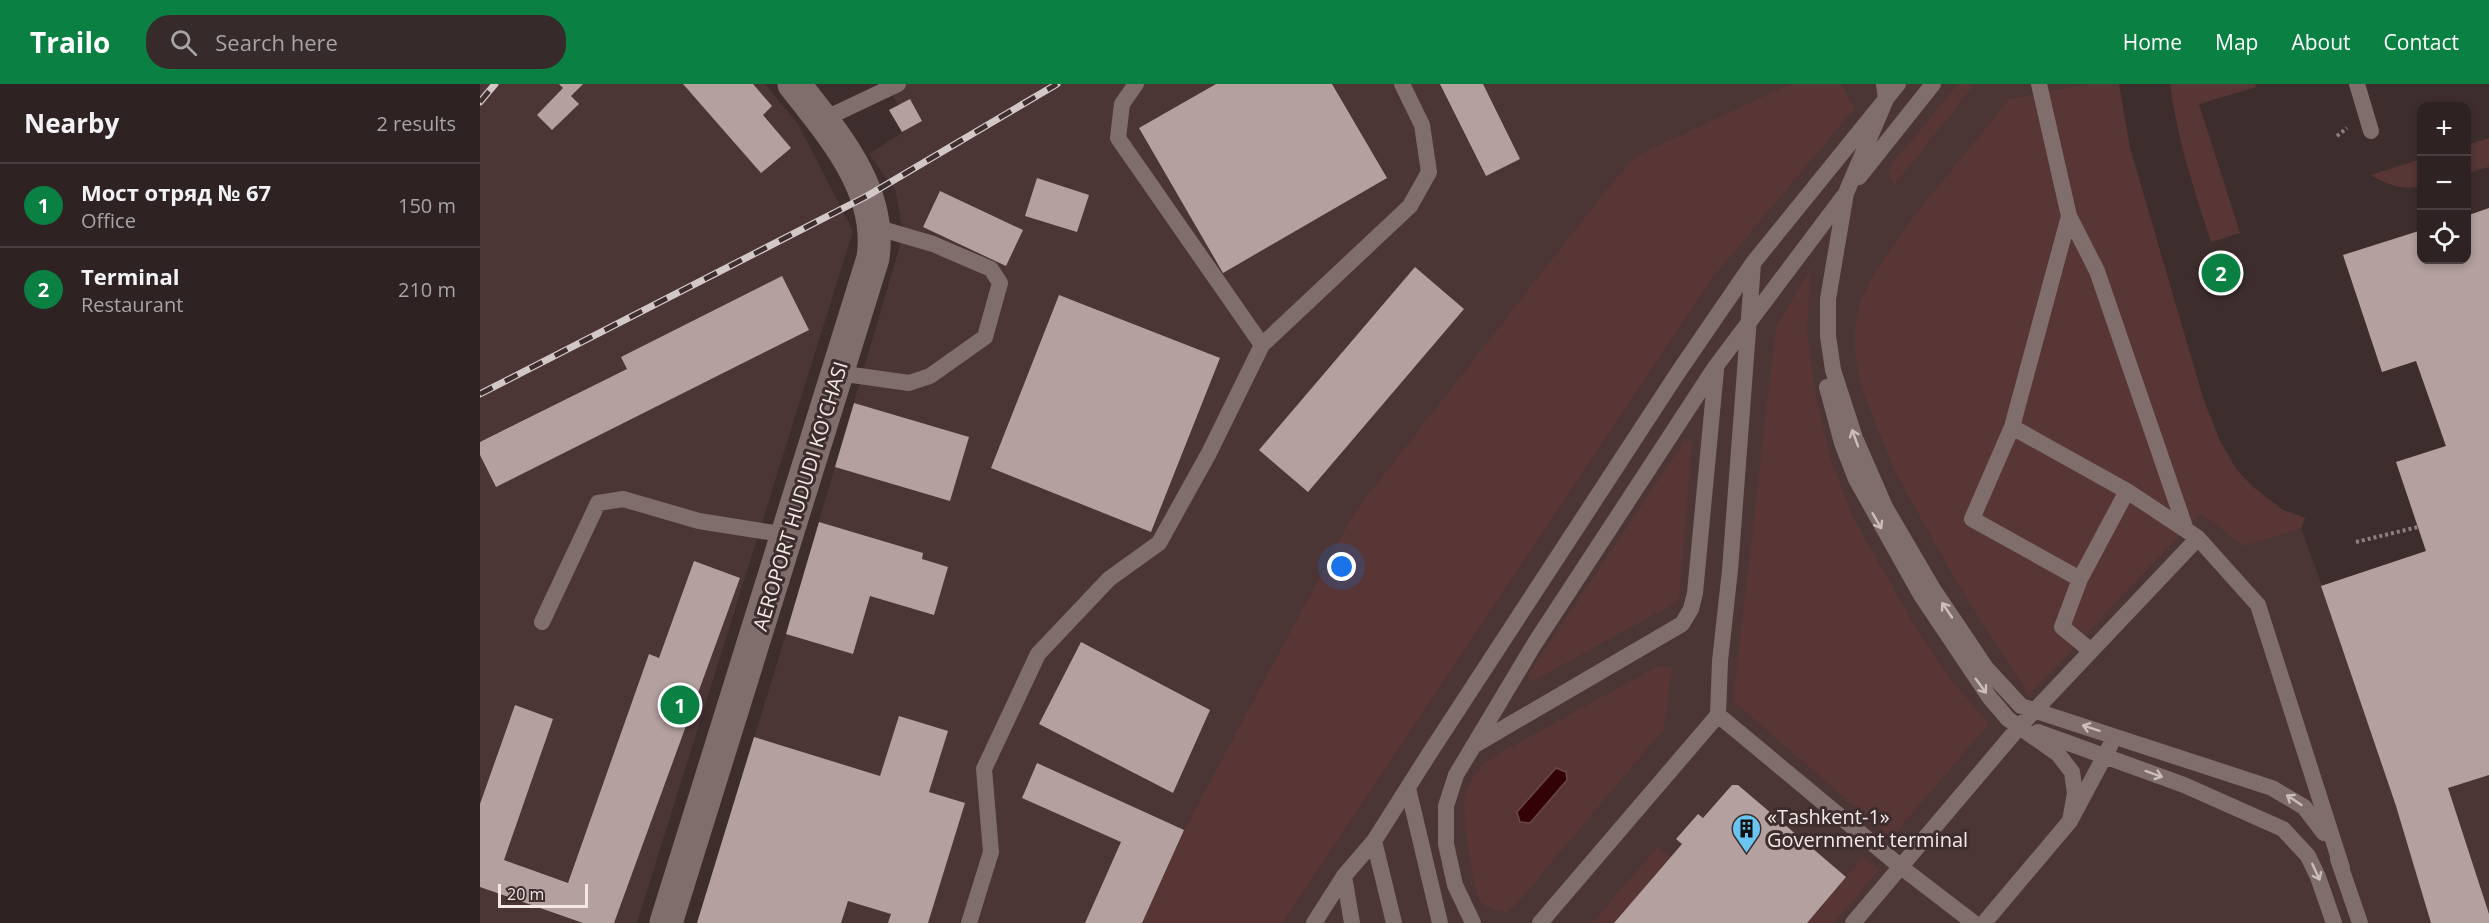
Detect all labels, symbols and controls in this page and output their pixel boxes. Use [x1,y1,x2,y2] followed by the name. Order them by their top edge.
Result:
[146,15,566,69] search box
[30,23,110,61] text: Trailo
[167,26,200,59] icon: search
[215,27,338,57] text: Search here
[2123,28,2182,56] text: Home
[2215,28,2258,56] text: Map
[2291,28,2351,56] text: About
[2384,28,2459,56] text: Contact
[2417,102,2471,264] map controls
[2417,102,2471,156] button: +
[24,105,119,141] text: Nearby
[376,110,456,137] text: 2 results
[2417,156,2471,210] button: −
[81,177,271,207] text: Мост отряд № 67
[38,192,49,219] text: 1
[398,192,456,219] text: 150 m
[81,207,136,234] text: Office
[2417,210,2471,264] button: locate
[2202,250,2240,296] pin: 2
[81,261,180,291] text: Terminal
[38,276,49,303] text: 2
[398,276,456,303] text: 210 m
[81,291,183,318] text: Restaurant
[746,358,854,634] street label: AEROPORT HUDUDI KO'CHASI
[1849,430,1860,448] one-way arrow
[1871,512,1883,529] one-way arrow
[1327,552,1356,581] your location
[1941,602,1953,618] one-way arrow
[1975,677,1987,693] one-way arrow
[660,682,700,728] pin: 1
[2082,722,2101,733] one-way arrow
[2144,769,2163,780] one-way arrow
[2286,794,2303,806] one-way arrow
[1767,803,1968,853] place label: «Tashkent-1» Government terminal
[1730,812,1762,854] building icon: «Tashkent-1» Government terminal
[2310,863,2322,881] one-way arrow
[498,881,588,908] scale bar
[507,883,544,905] text: 20 m

